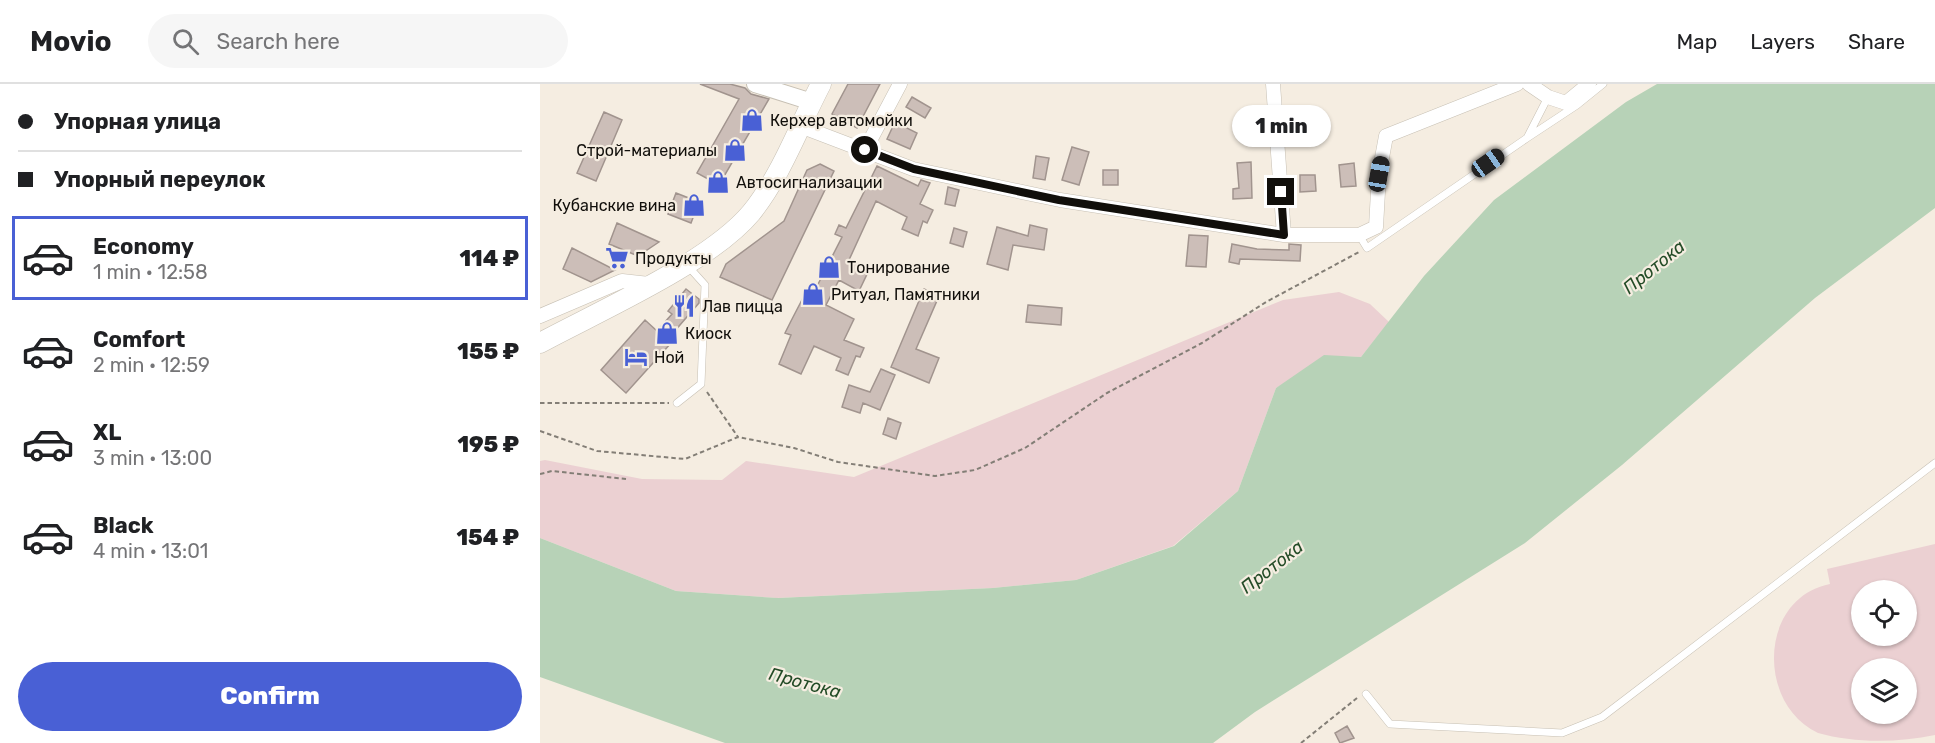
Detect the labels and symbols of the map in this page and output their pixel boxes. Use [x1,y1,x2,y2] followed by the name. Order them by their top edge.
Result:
[1232,105,1330,147] callout: 1 min
[739,107,765,133] shop icon: Керхер автомойки
[770,111,913,130] place label: Керхер автомойки
[851,136,878,163] route start
[722,137,748,163] shop icon: Строй-материалы
[576,141,717,160] place label: Строй-материалы
[1468,145,1508,181] car
[1367,155,1391,193] car
[705,169,731,195] shop icon: Автосигнализации
[736,173,883,192] place label: Автосигнализации
[1267,178,1294,205] route end
[681,192,707,218] shop icon: Кубанские вина
[553,196,676,215] place label: Кубанские вина
[1619,235,1690,299] water label: Протока
[604,245,630,271] supermarket icon: Продукты
[635,249,712,268] place label: Продукты
[816,254,842,280] shop icon: Тонирование
[847,258,950,277] place label: Тонирование
[800,281,826,307] shop icon: Ритуал, Памятники
[831,285,980,304] place label: Ритуал, Памятники
[671,293,697,319] restaurant icon: Лав пицца
[702,297,783,316] place label: Лав пицца
[654,320,680,346] shop icon: Киоск
[685,324,732,343] place label: Киоск
[623,344,649,370] hotel icon: Ной
[654,348,684,367] place label: Ной
[1236,535,1308,598] water label: Протока
[767,663,844,703] water label: Протока

